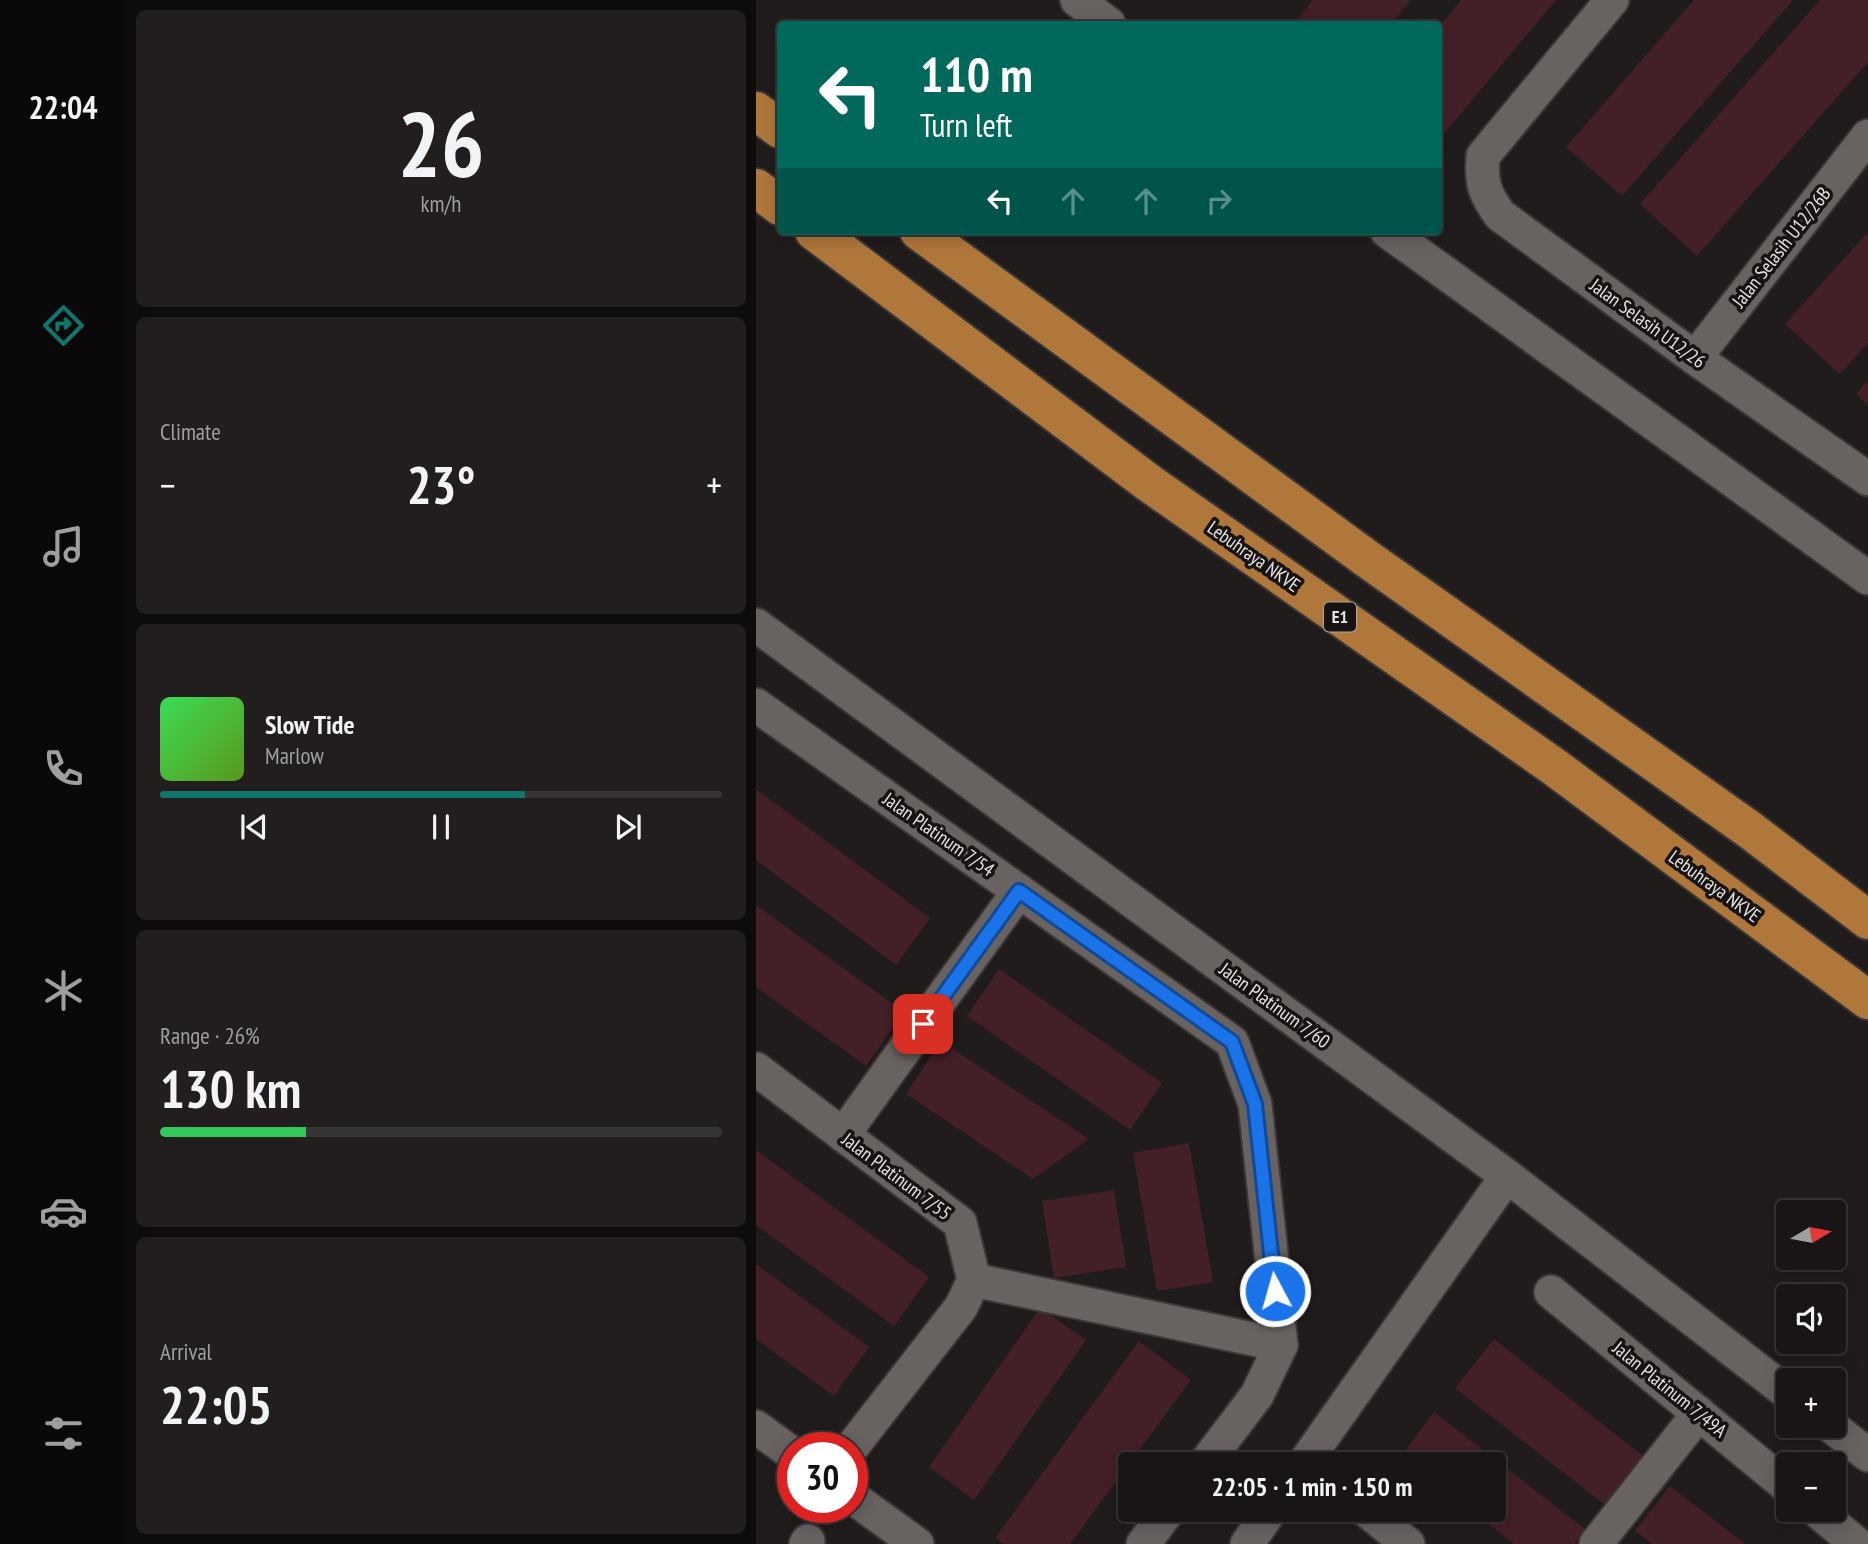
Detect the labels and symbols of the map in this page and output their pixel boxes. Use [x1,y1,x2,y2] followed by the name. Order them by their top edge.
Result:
[1726,182,1835,313] street label: Jalan Selasih U12/26B
[1585,272,1711,373] street label: Jalan Selasih U12/26
[1203,515,1305,597] street label: Lebuhraya NKVE
[1324,602,1356,632] road number: E1
[878,786,1000,882] street label: Jalan Platinum 7/54
[1664,845,1766,927] street label: Lebuhraya NKVE
[1214,956,1335,1053] street label: Jalan Platinum 7/60
[893,994,953,1054] pin
[837,1126,956,1225] street label: Jalan Platinum 7/55
[1776,1200,1846,1270] north arrow
[1238,1254,1312,1328] position arrow
[1607,1335,1732,1442] street label: Jalan Platinum 7/49A
[777,1432,868,1523] speed limit sign: 30

